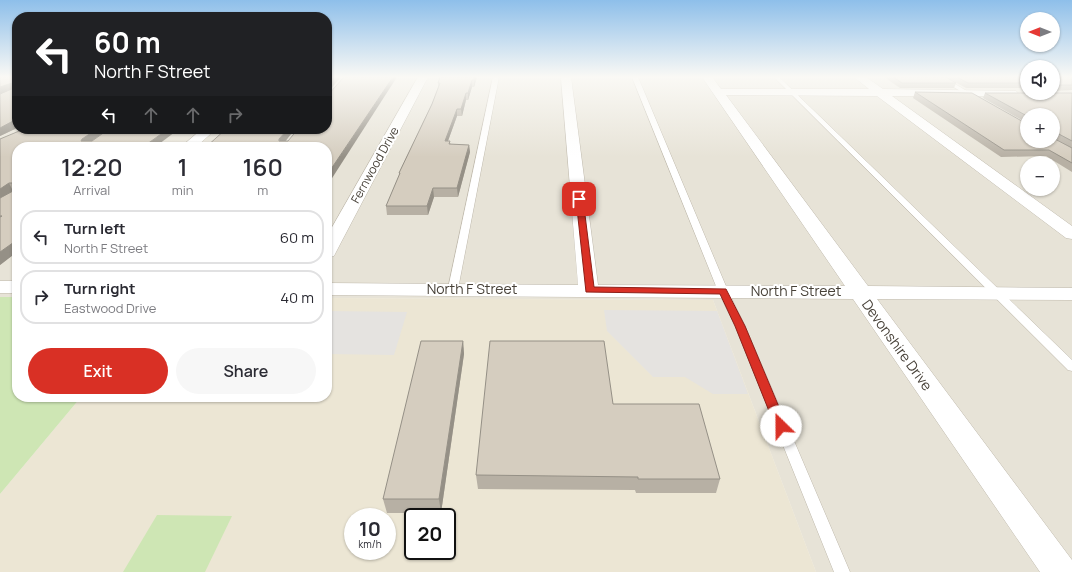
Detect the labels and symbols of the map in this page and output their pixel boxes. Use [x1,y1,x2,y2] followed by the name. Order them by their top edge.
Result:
[1020,12,1060,52] north arrow
[347,123,403,206] street label: Fernwood Drive
[562,182,596,216] pin
[427,279,518,298] street label: North F Street
[751,281,842,300] street label: North F Street
[858,295,937,394] street label: Devonshire Drive
[760,405,802,447] position arrow
[404,508,456,560] speed limit sign: 20

